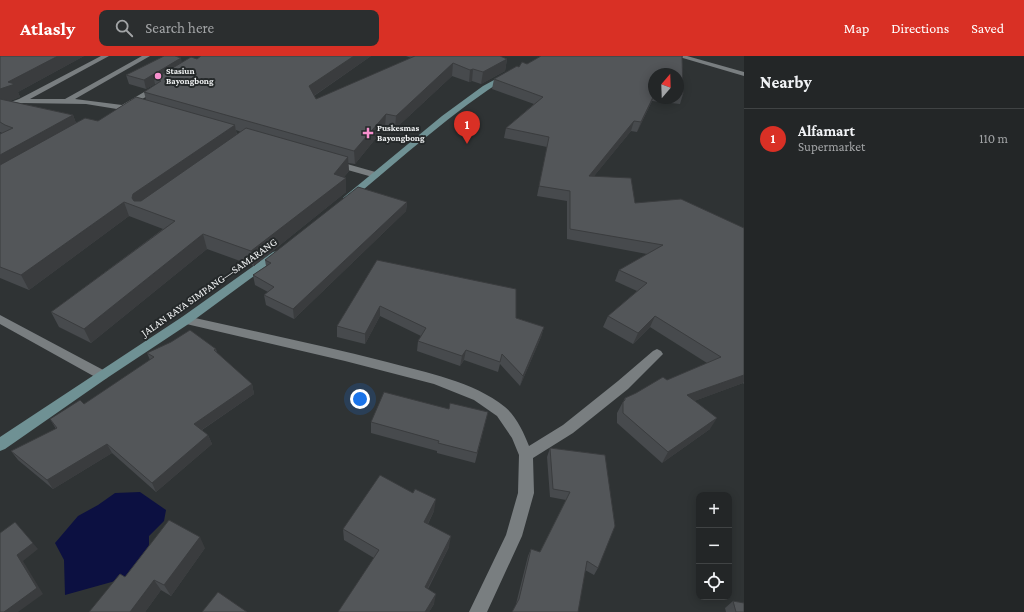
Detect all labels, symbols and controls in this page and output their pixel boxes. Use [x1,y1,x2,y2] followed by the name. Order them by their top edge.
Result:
[99,10,379,46] search box
[113,17,135,39] icon: search
[20,18,75,39] text: Atlasly
[145,20,214,36] text: Search here
[844,20,869,36] text: Map
[891,20,949,36] text: Directions
[971,20,1004,36] text: Saved
[166,66,214,86] place label: Stasiun Bayongbong
[648,68,684,104] north arrow
[153,71,163,81] marker: Stasiun Bayongbong
[760,73,812,92] text: Nearby
[454,111,480,144] pin: 1
[377,123,425,143] place label: Puskesmas Bayongbong
[798,123,855,139] text: Alfamart
[362,127,374,139] marker: Puskesmas Bayongbong
[771,131,775,146] text: 1
[979,131,1008,146] text: 110 m
[798,139,865,154] text: Supermarket
[138,235,280,340] street label: JALAN RAYA SIMPANG—SAMARANG
[350,389,370,409] your location
[696,492,732,600] map controls
[696,492,732,528] button: +
[696,528,732,564] button: −
[696,564,732,600] button: locate

